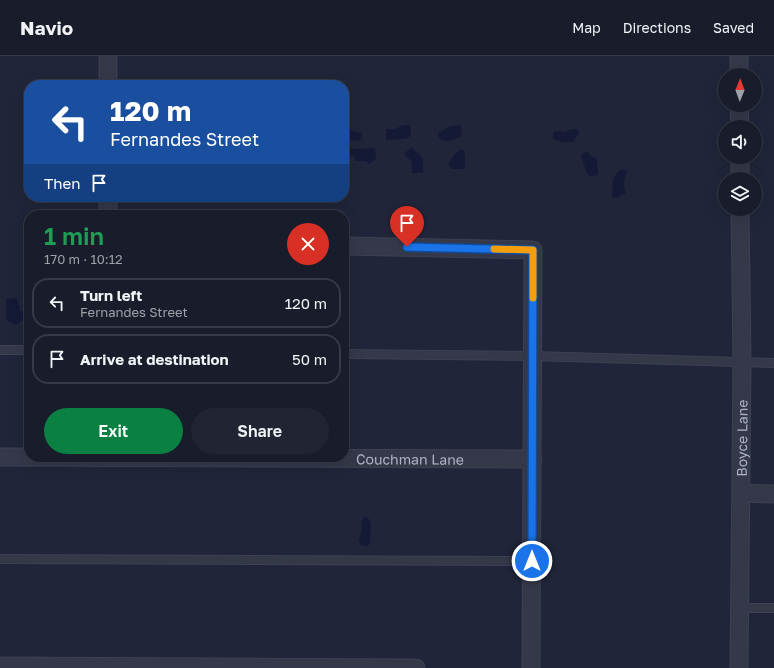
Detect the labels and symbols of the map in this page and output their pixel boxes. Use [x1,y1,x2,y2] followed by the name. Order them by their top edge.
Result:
[718,68,762,112] north arrow
[390,206,424,247] pin
[732,399,750,477] street label: Boyce Lane
[356,450,464,467] street label: Couchman Lane
[511,540,553,582] position arrow

